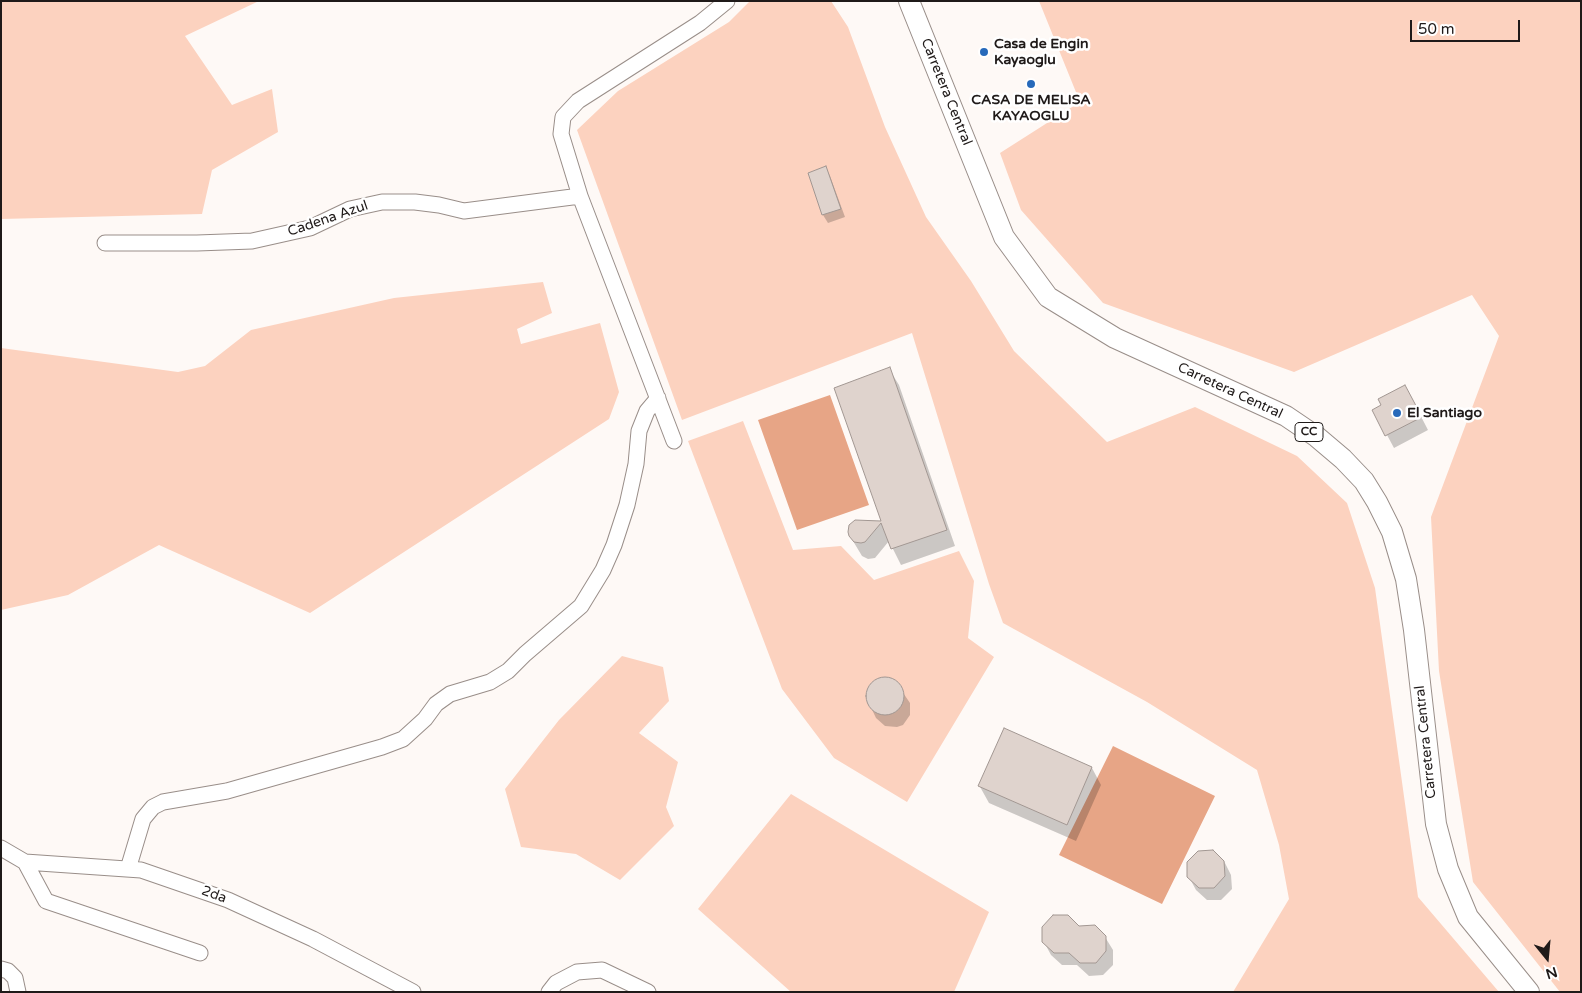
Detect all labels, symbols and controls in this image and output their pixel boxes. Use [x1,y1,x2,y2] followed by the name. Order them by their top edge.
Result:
[1412,10,1522,42] scale bar
[1418,20,1455,38] text: 50 m
[917,36,975,148] street label: Carretera Central
[994,36,1088,68] place label: Casa de Engin Kayaoglu
[978,46,990,58] marker: Casa de Engin Kayaoglu
[1025,78,1037,90] marker: CASA DE MELISA KAYAOGLU
[971,92,1091,124] place label: CASA DE MELISA KAYAOGLU
[286,197,370,241] street label: Cadena Azul
[1175,359,1285,423] street label: Carretera Central
[1407,405,1482,421] place label: El Santiago
[1391,407,1403,419] marker: El Santiago
[1295,422,1323,442] road number: CC
[1412,684,1440,800] street label: Carretera Central
[199,883,229,907] street label: 2da
[1522,933,1572,983] north arrow
[1544,963,1559,983] text: N

